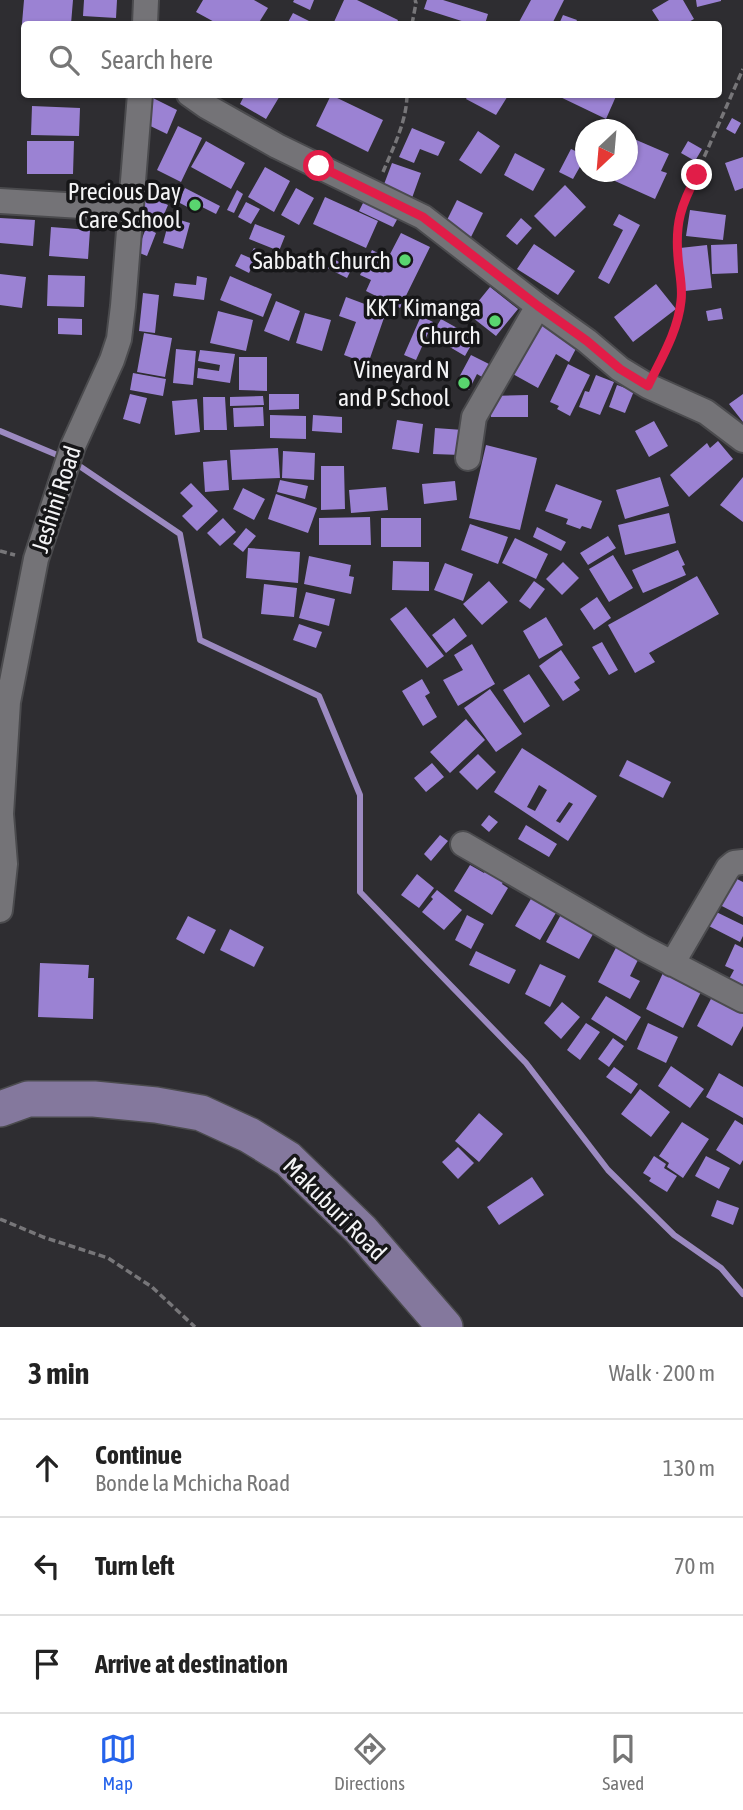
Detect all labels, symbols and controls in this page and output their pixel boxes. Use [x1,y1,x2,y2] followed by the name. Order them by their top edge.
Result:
[21,21,722,98] search box
[45,41,83,79] icon: search
[101,45,213,75] text: Search here
[575,119,638,182] north arrow
[303,150,334,181] route start
[681,159,712,190] route end
[68,178,182,233] place label: Precious Day Care School
[187,197,203,213] marker: Precious Day Care School
[252,247,391,274] place label: Sabbath Church
[397,252,413,268] marker: Sabbath Church
[365,294,481,349] place label: KKT Kimanga Church
[487,313,503,329] marker: KKT Kimanga Church
[338,356,451,411] place label: Vineyard N and P School
[456,375,472,391] marker: Vineyard N and P School
[26,442,86,556] street label: Jeshini Road
[278,1152,392,1266] street label: Makuburi Road
[28,1356,89,1390] text: 3 min
[609,1360,715,1386] text: Walk · 200 m
[95,1440,182,1470] text: Continue
[28,1449,66,1487] icon: ahead
[663,1455,715,1481] text: 130 m
[95,1470,290,1496] text: Bonde la Mchicha Road
[28,1547,66,1585] icon: left
[95,1551,175,1581] text: Turn left
[674,1553,715,1579] text: 70 m
[28,1645,66,1683] icon: arrive
[95,1649,288,1679] text: Arrive at destination
[99,1730,137,1794] tab: Map
[334,1730,405,1794] tab: Directions
[602,1730,644,1794] tab: Saved

